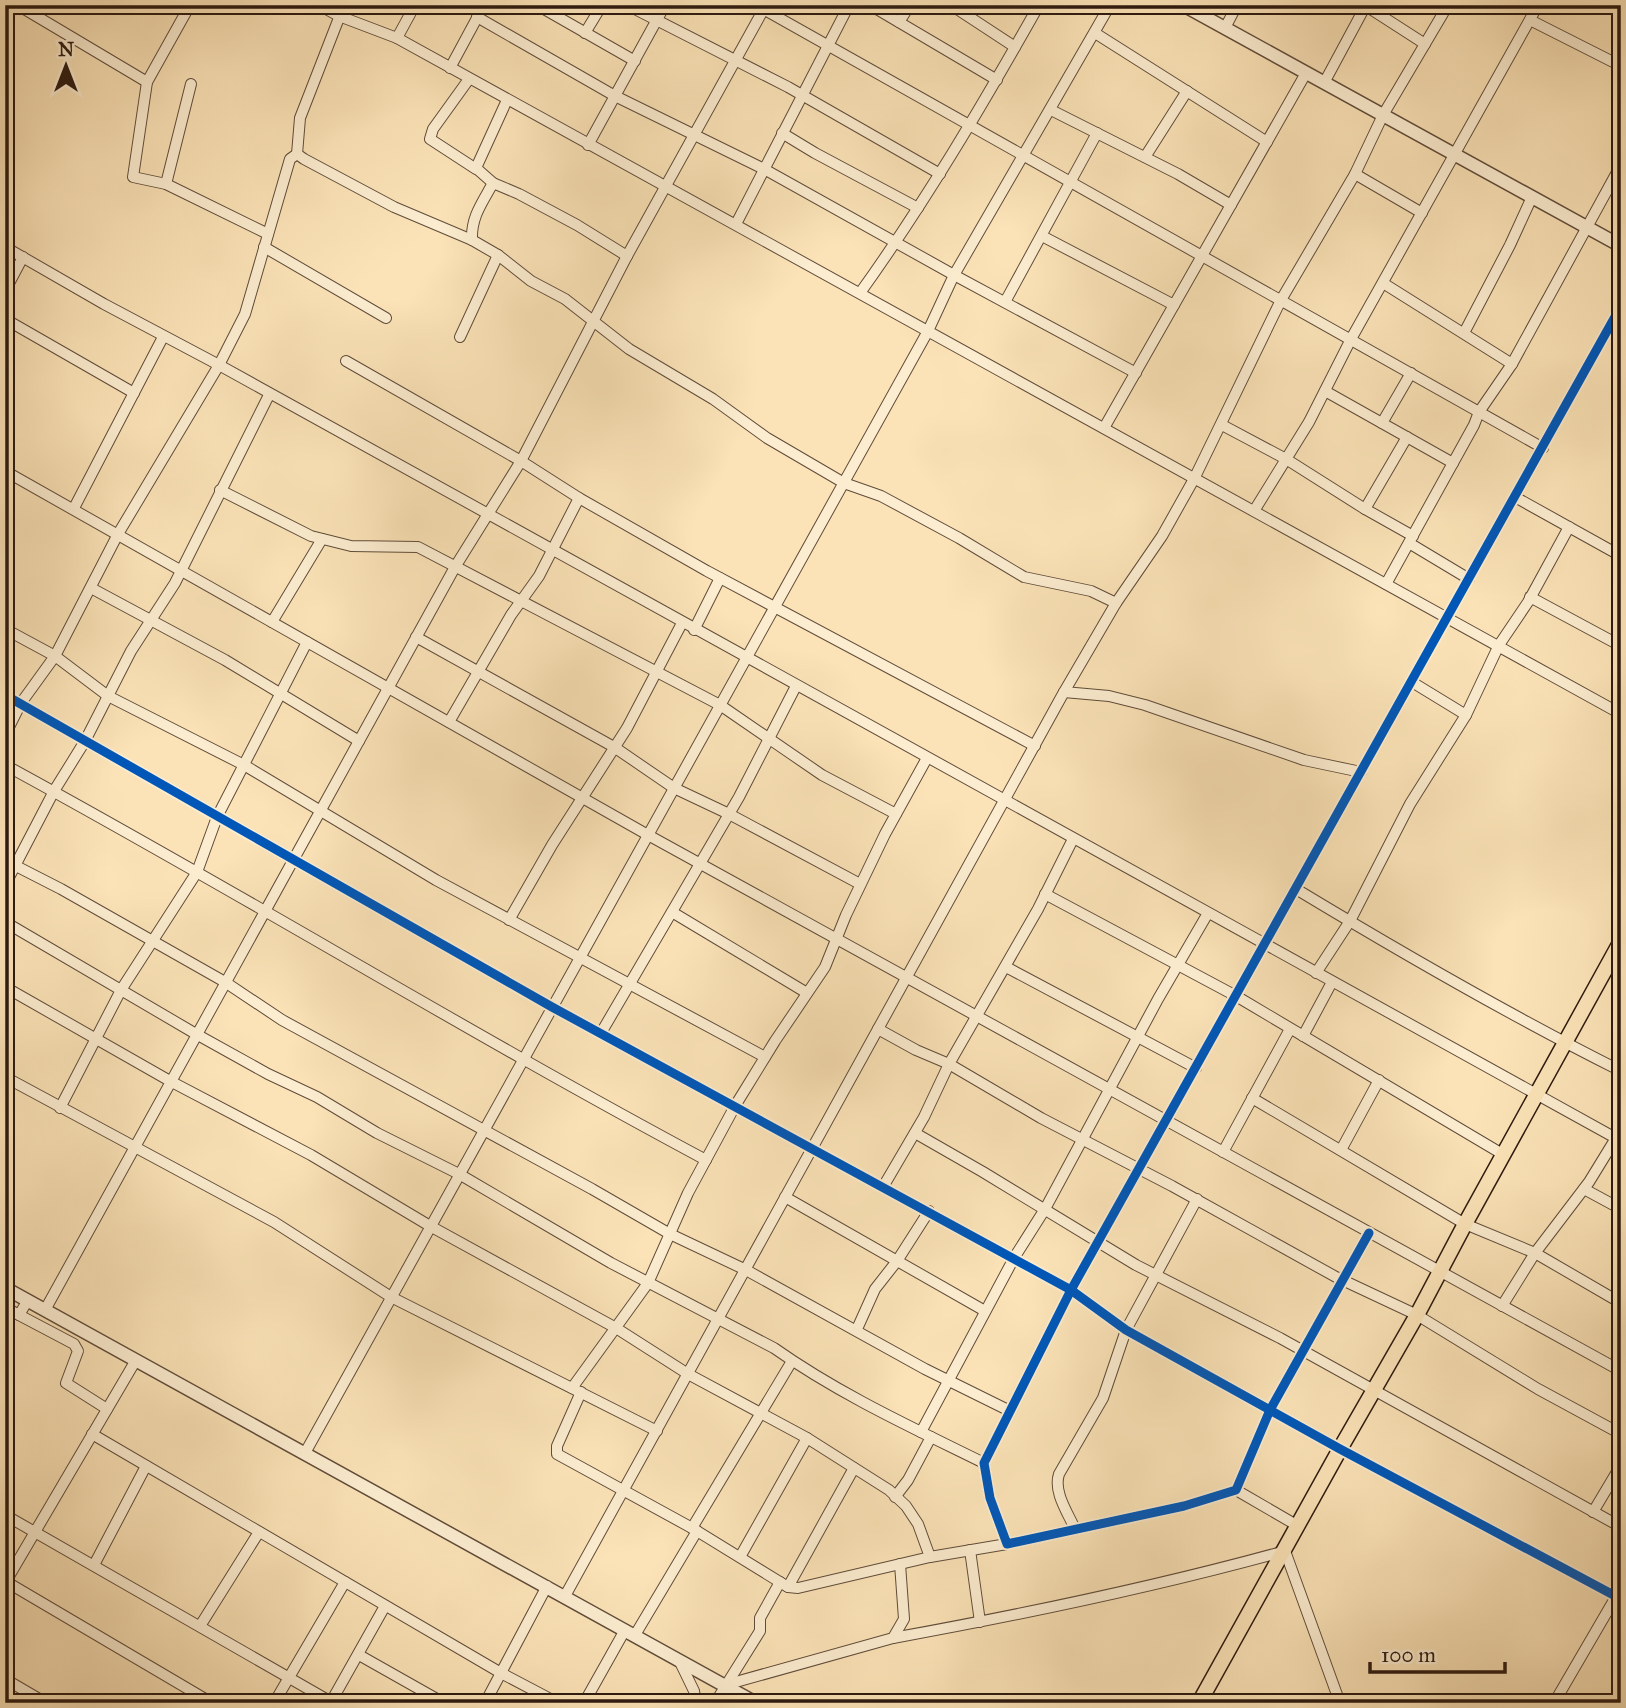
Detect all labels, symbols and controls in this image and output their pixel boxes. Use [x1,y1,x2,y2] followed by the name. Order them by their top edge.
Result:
[32,32,102,102] north arrow
[58,38,74,61] text: N
[1370,1631,1505,1675] scale bar
[1381,1642,1436,1668] text: 100 m

